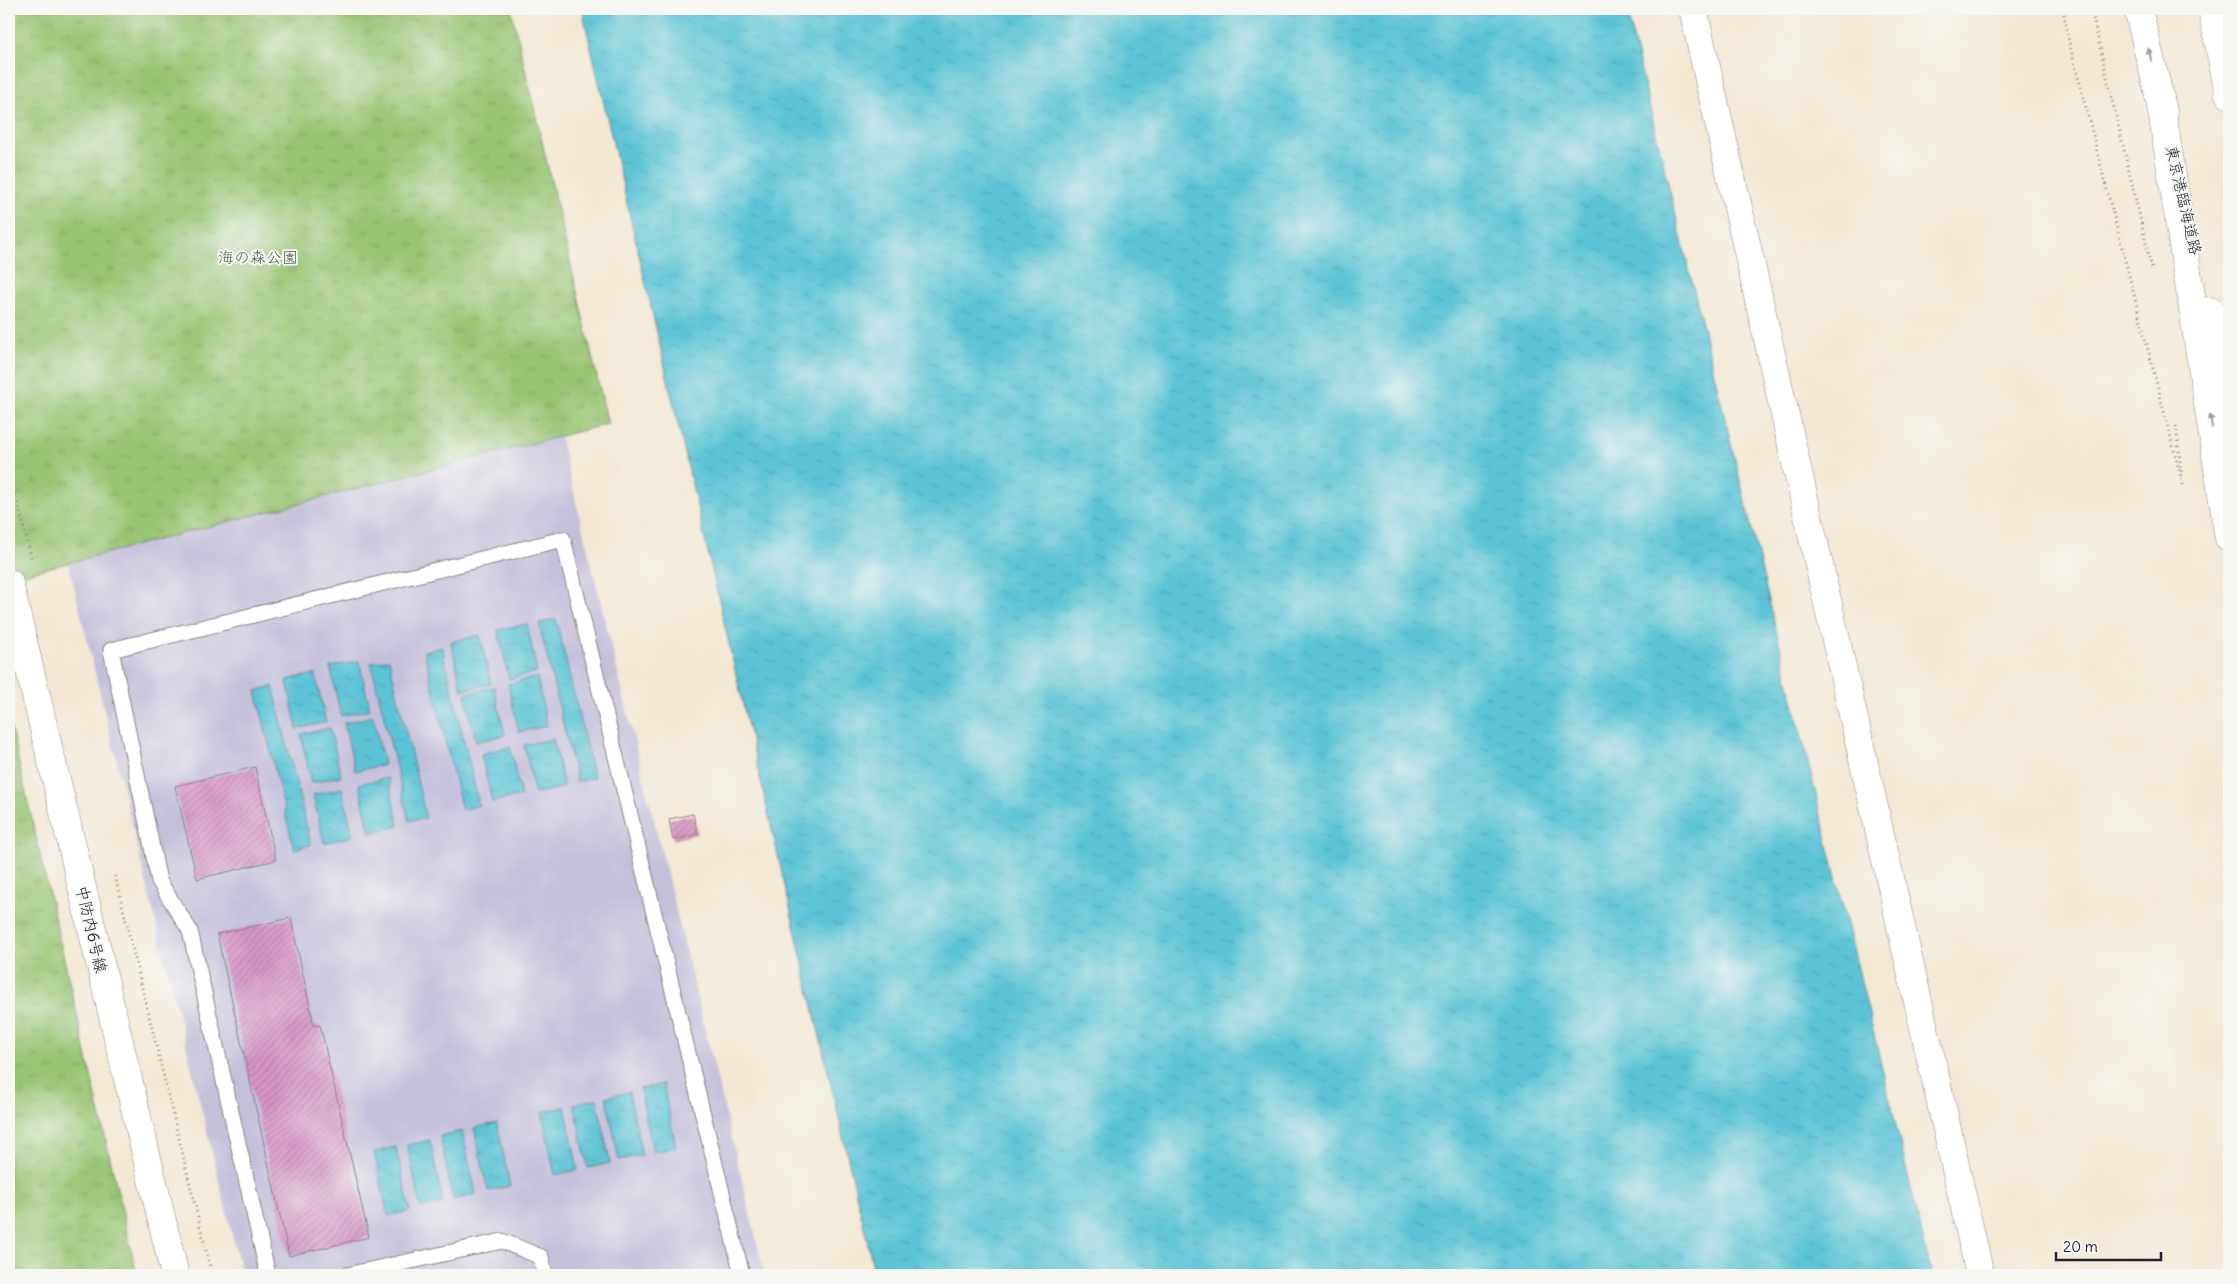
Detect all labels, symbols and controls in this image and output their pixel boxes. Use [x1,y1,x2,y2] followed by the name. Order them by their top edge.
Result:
[2146,48,2154,63] one-way arrow
[2162,143,2206,257] street label: 東京港臨海道路
[218,247,298,267] park label: 海の森公園
[2206,413,2214,429] one-way arrow
[72,883,112,975] street label: 中防内6号線
[2056,1229,2160,1261] scale bar
[2063,1237,2098,1256] text: 20 m

